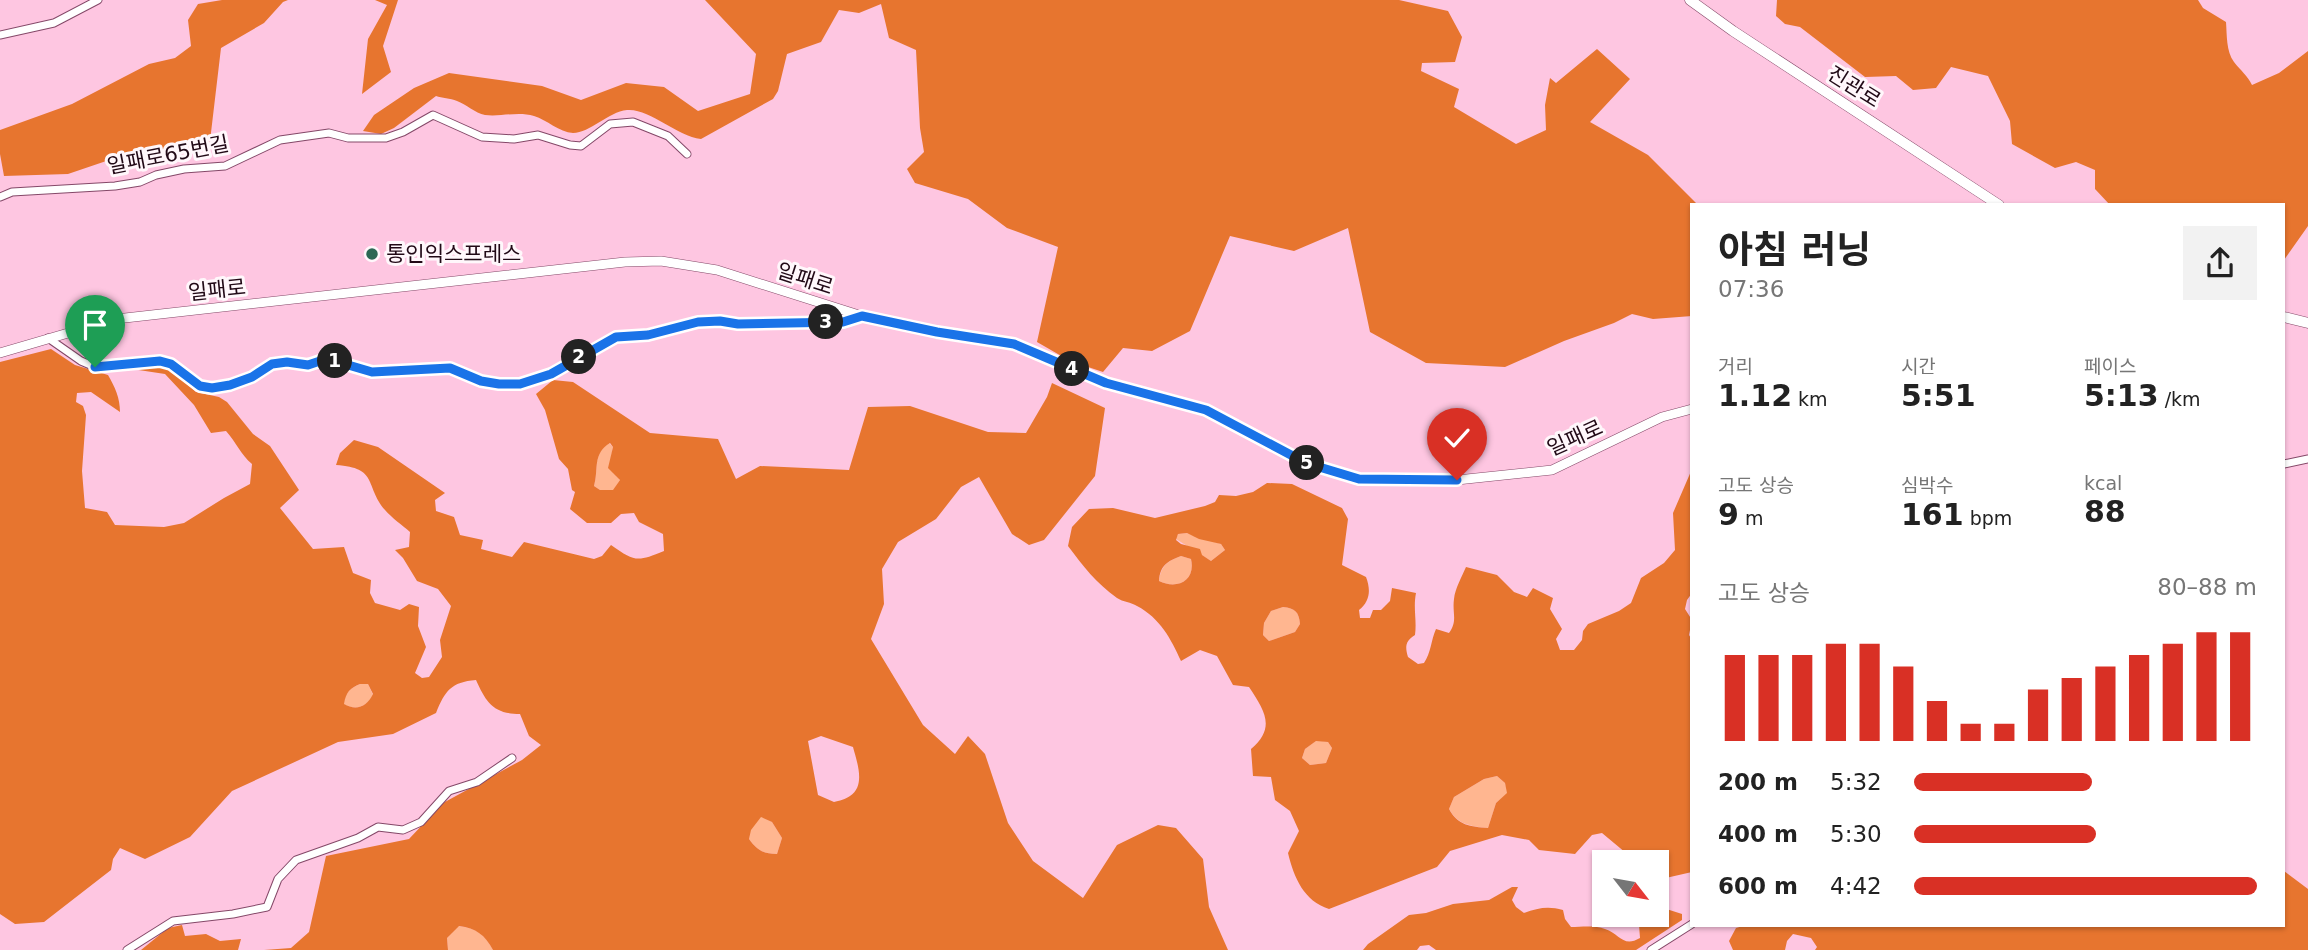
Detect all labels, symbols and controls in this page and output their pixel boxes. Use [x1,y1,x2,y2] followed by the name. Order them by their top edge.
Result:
[1823,61,1885,113] street label: 진관로
[105,131,231,179] street label: 일패로65번길
[2183,226,2257,300] button: share
[1718,228,1871,272] text: 아침 러닝
[386,242,521,266] place label: 통인익스프레스
[364,246,380,262] marker: 통인익스프레스
[774,259,836,299] street label: 일패로
[187,275,247,305] street label: 일패로
[1718,276,1784,302] text: 07:36
[65,295,125,367] pin
[808,304,844,340] pin: 3
[76,306,114,344] icon: arrive
[819,310,832,332] text: 3
[562,340,596,374] pin: 2
[318,344,352,378] pin: 1
[572,345,585,367] text: 2
[328,349,341,371] text: 1
[1054,352,1090,386] pin: 4
[1718,355,1753,377] text: 거리
[1901,355,1936,377] text: 시간
[2084,355,2136,377] text: 페이스
[1065,357,1078,379] text: 4
[1718,378,1792,413] text: 1.12
[1901,378,1976,413] text: 5:51
[2084,378,2159,413] text: 5:13
[1792,388,1828,410] text: km
[2159,388,2201,410] text: /km
[1427,408,1487,480] pin
[1544,415,1606,461] street label: 일패로
[1438,419,1476,457] icon: check
[1290,446,1324,480] pin: 5
[1300,451,1313,473] text: 5
[2084,472,2122,494] text: kcal
[1718,474,1794,496] text: 고도 상승
[1901,474,1953,496] text: 심박수
[2084,494,2126,529] text: 88
[1718,497,1739,532] text: 9
[1901,497,1964,532] text: 161
[1739,507,1763,529] text: m
[1964,507,2012,529] text: bpm
[2157,574,2257,600] text: 80–88 m
[1718,580,1810,606] text: 고도 상승
[1718,769,1798,795] text: 200 m
[1830,769,1882,795] text: 5:32
[1718,821,1798,847] text: 400 m
[1830,821,1882,847] text: 5:30
[1592,850,1670,928] north arrow
[1592,850,1669,927] map controls
[1718,873,1798,899] text: 600 m
[1830,873,1882,899] text: 4:42

